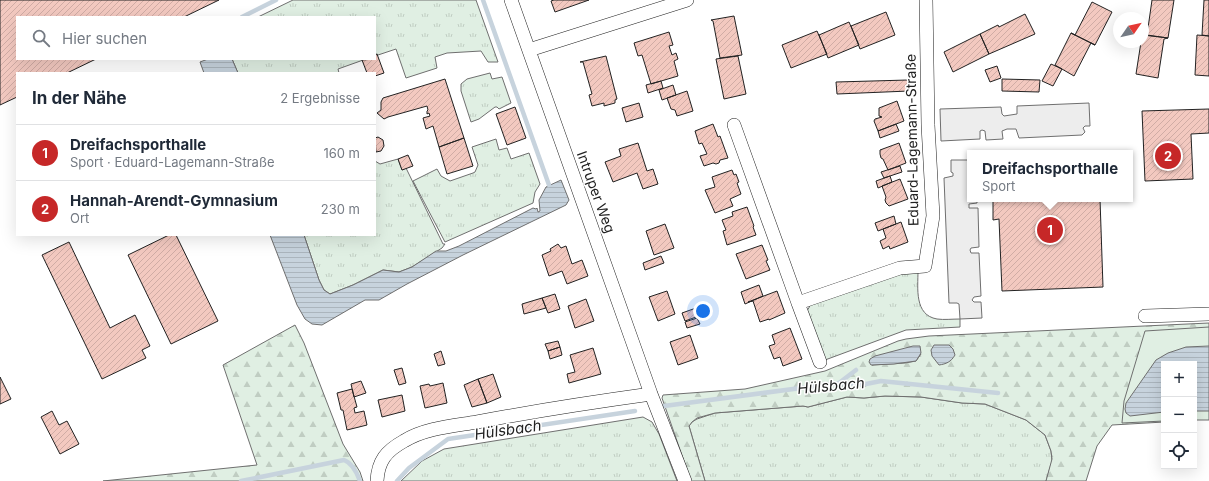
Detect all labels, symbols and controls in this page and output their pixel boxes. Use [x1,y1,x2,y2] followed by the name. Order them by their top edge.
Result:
[1113,12,1149,48] north arrow
[16,16,376,60] search box
[30,27,52,49] icon: search
[62,29,147,48] text: Hier suchen
[901,54,922,226] street label: Eduard-Lagemann-Straße
[32,88,127,108] text: In der Nähe
[280,90,360,106] text: 2 Ergebnisse
[70,135,206,154] text: Dreifachsporthalle
[1155,141,1181,171] pin: 2
[42,145,48,161] text: 1
[323,145,360,161] text: 160 m
[574,149,619,235] street label: Intruper Weg
[967,150,1133,202] popup
[70,154,275,170] text: Sport · Eduard-Lagemann-Straße
[982,159,1118,178] text: Dreifachsporthalle
[982,178,1015,194] text: Sport
[70,191,278,210] text: Hannah-Arendt-Gymnasium
[41,201,49,217] text: 2
[321,201,360,217] text: 230 m
[70,210,89,226] text: Ort
[1037,215,1063,245] pin: 1
[693,301,713,321] your location
[1161,361,1197,469] map controls
[1161,361,1197,397] button: +
[797,373,865,398] water label: Hülsbach
[1161,397,1197,433] button: −
[473,415,543,444] water label: Hülsbach
[1161,433,1197,469] button: locate

